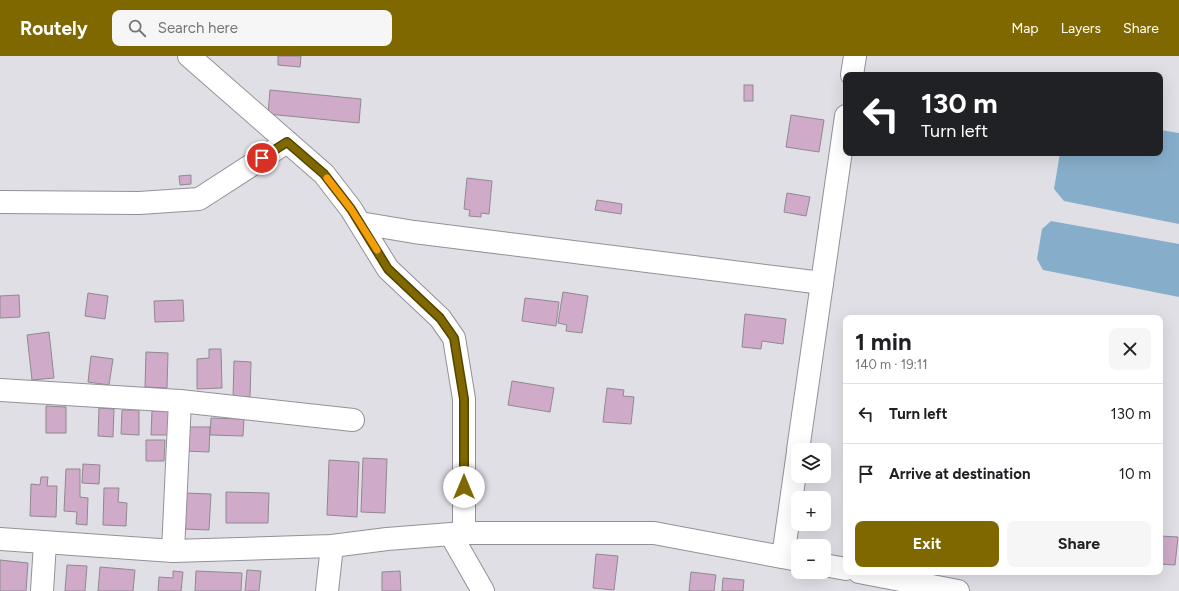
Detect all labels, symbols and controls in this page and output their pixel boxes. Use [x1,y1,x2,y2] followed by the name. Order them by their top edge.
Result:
[112,10,392,46] search box
[20,17,88,40] text: Routely
[126,17,148,39] icon: search
[158,19,238,37] text: Search here
[1011,20,1039,37] text: Map
[1061,20,1101,37] text: Layers
[1123,20,1159,37] text: Share
[921,86,998,120] text: 130 m
[855,88,907,140] icon: left
[921,120,988,142] text: Turn left
[245,141,279,175] pin
[251,147,273,169] icon: arrive
[855,327,912,356] text: 1 min
[1109,328,1151,370] button: close
[855,357,928,372] text: 140 m · 19:11
[855,403,877,425] icon: left
[889,405,947,423] text: Turn left
[1111,405,1151,423] text: 130 m
[791,443,831,579] map controls
[791,443,831,483] button: layers
[855,463,877,485] icon: arrive
[889,465,1030,483] text: Arrive at destination
[1119,465,1151,483] text: 10 m
[443,466,485,508] position arrow
[791,491,831,531] button: +
[855,521,999,567] button: Exit
[1007,521,1151,567] button: Share
[791,539,831,579] button: −

